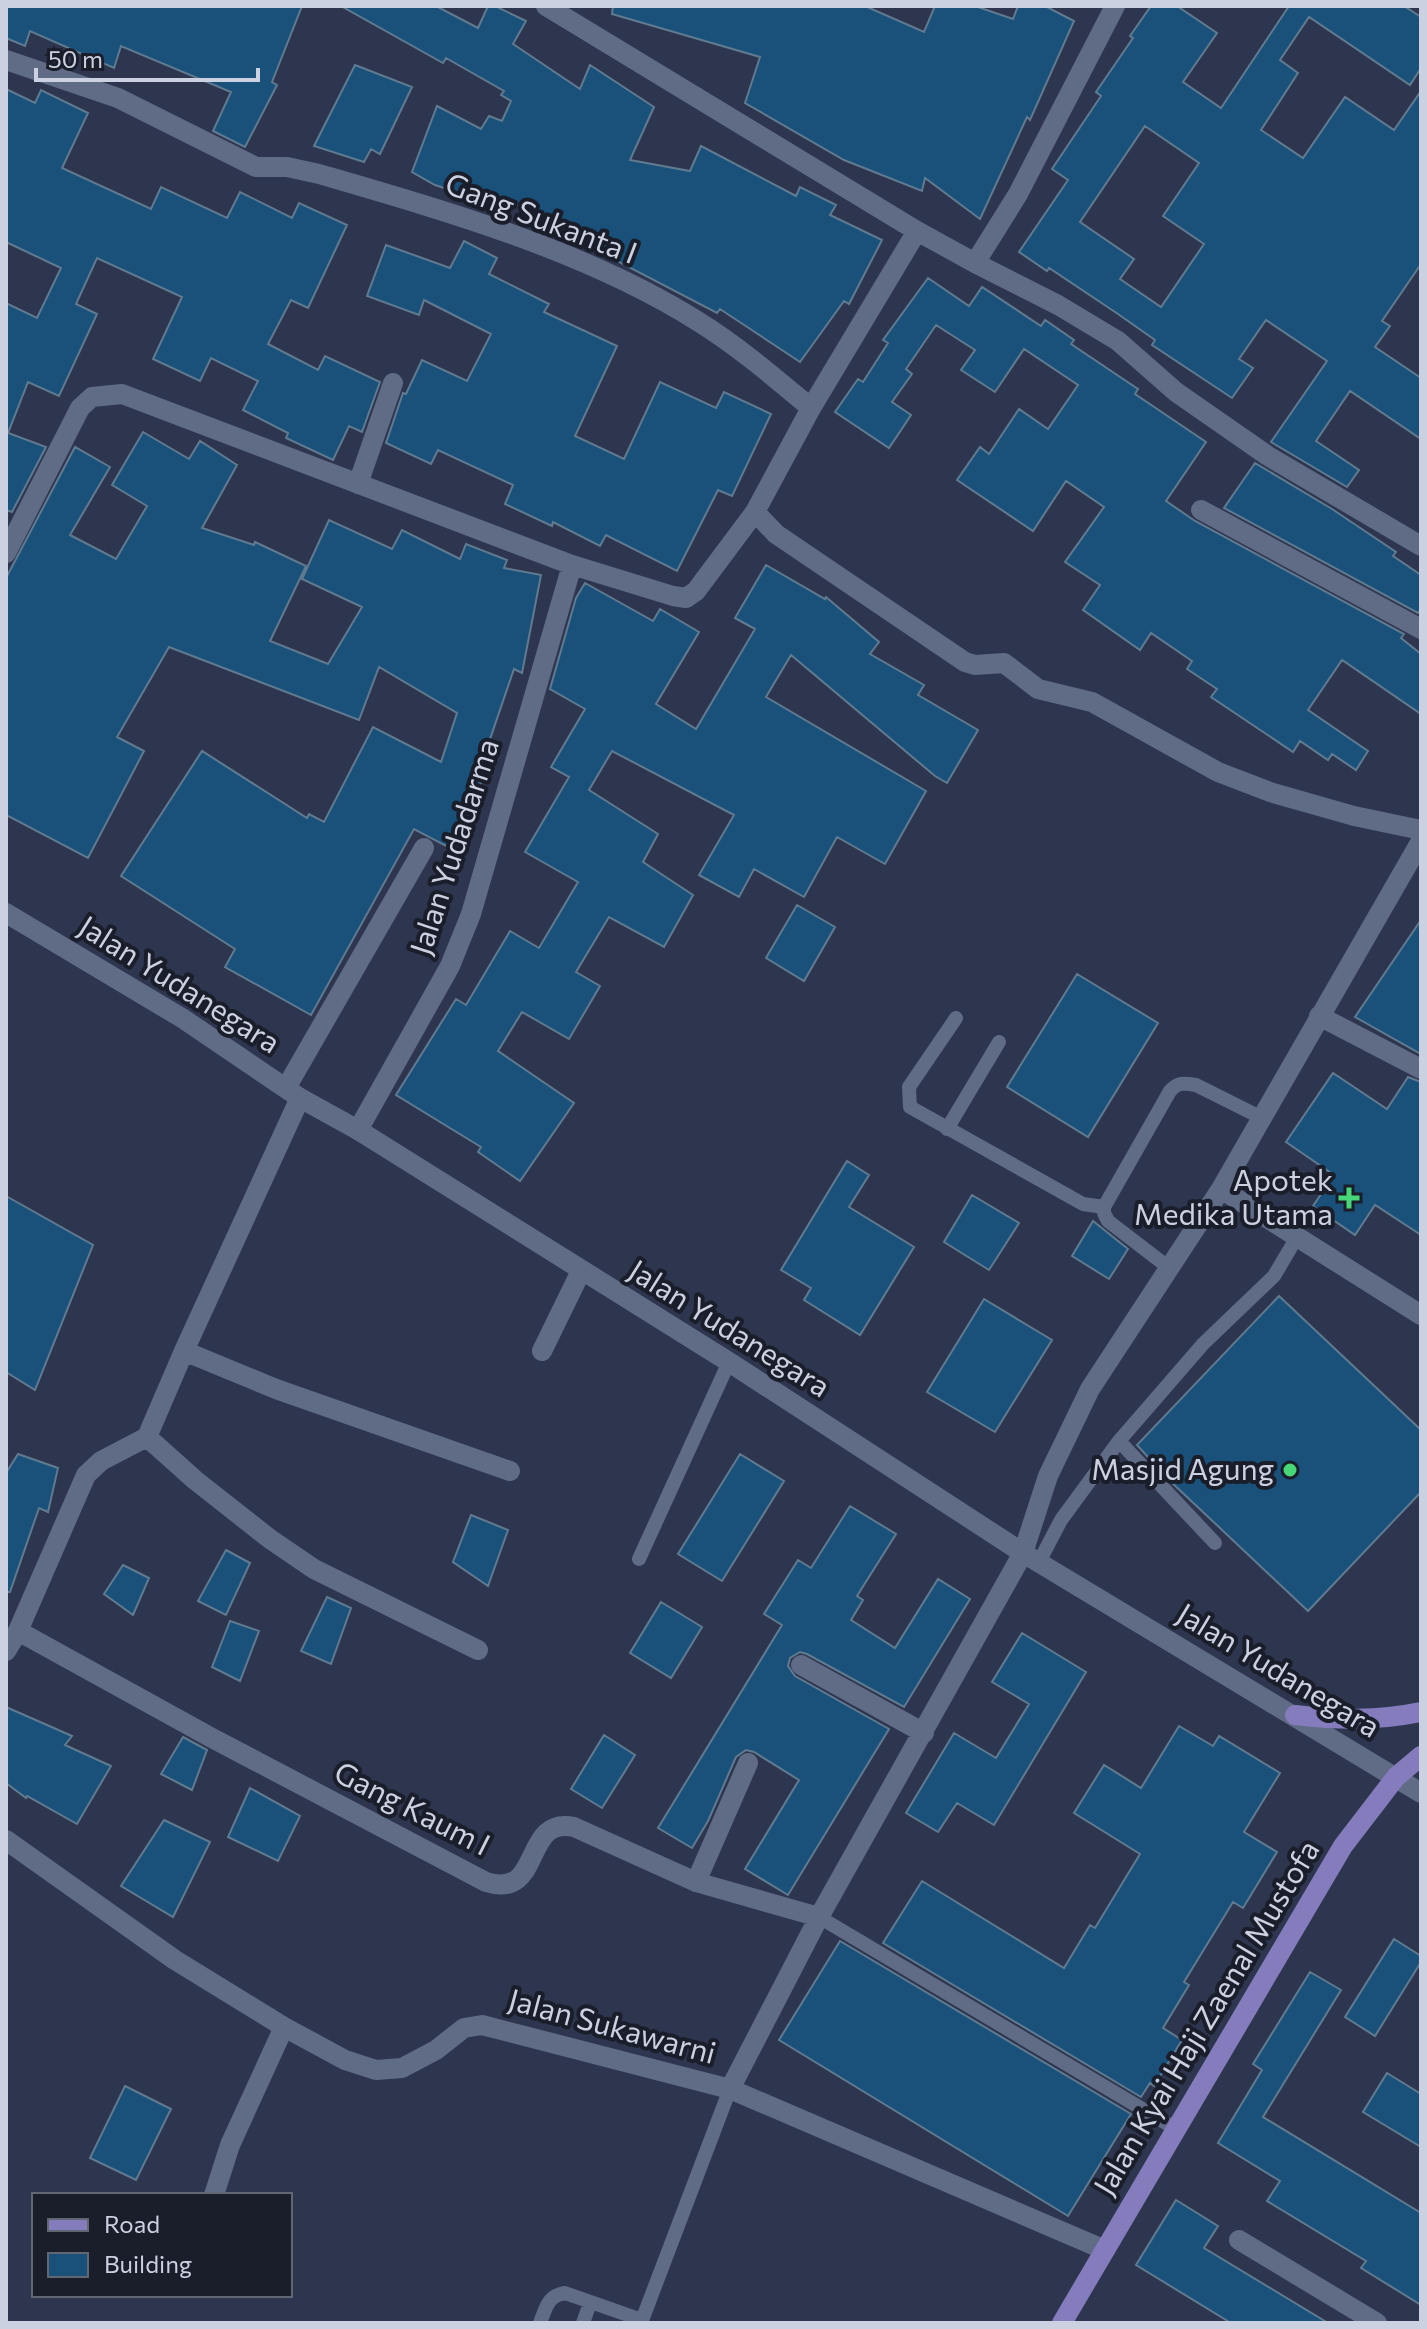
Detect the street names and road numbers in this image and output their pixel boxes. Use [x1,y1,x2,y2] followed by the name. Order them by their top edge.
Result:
[441,163,643,270] street label: Gang Sukanta I
[400,734,505,959] street label: Jalan Yudadarma
[73,906,288,1060] street label: Jalan Yudanegara
[623,1250,838,1404] street label: Jalan Yudanegara
[1171,1594,1387,1744] street label: Jalan Yudanegara
[329,1752,497,1862] street label: Gang Kaum I
[1084,1833,1326,2201] street label: Jalan Kyai Haji Zaenal Mustofa
[505,1979,720,2070] street label: Jalan Sukawarni

